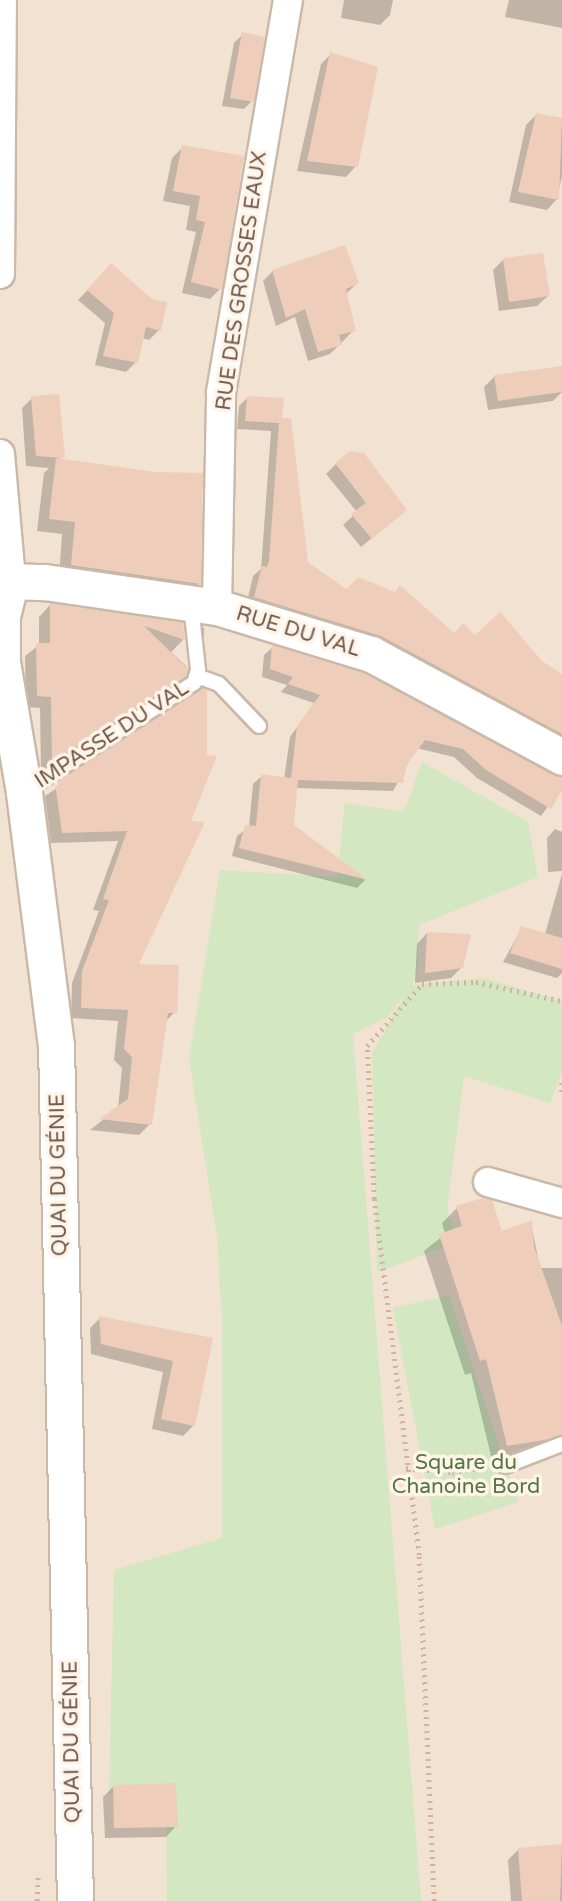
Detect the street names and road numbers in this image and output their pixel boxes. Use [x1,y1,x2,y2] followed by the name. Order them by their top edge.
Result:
[211,150,273,412] street label: RUE DES GROSSES EAUX
[233,601,363,663] street label: RUE DU VAL
[30,676,194,794] street label: IMPASSE DU VAL
[45,1094,73,1256] street label: QUAI DU GÉNIE
[58,1661,86,1823] street label: QUAI DU GÉNIE

